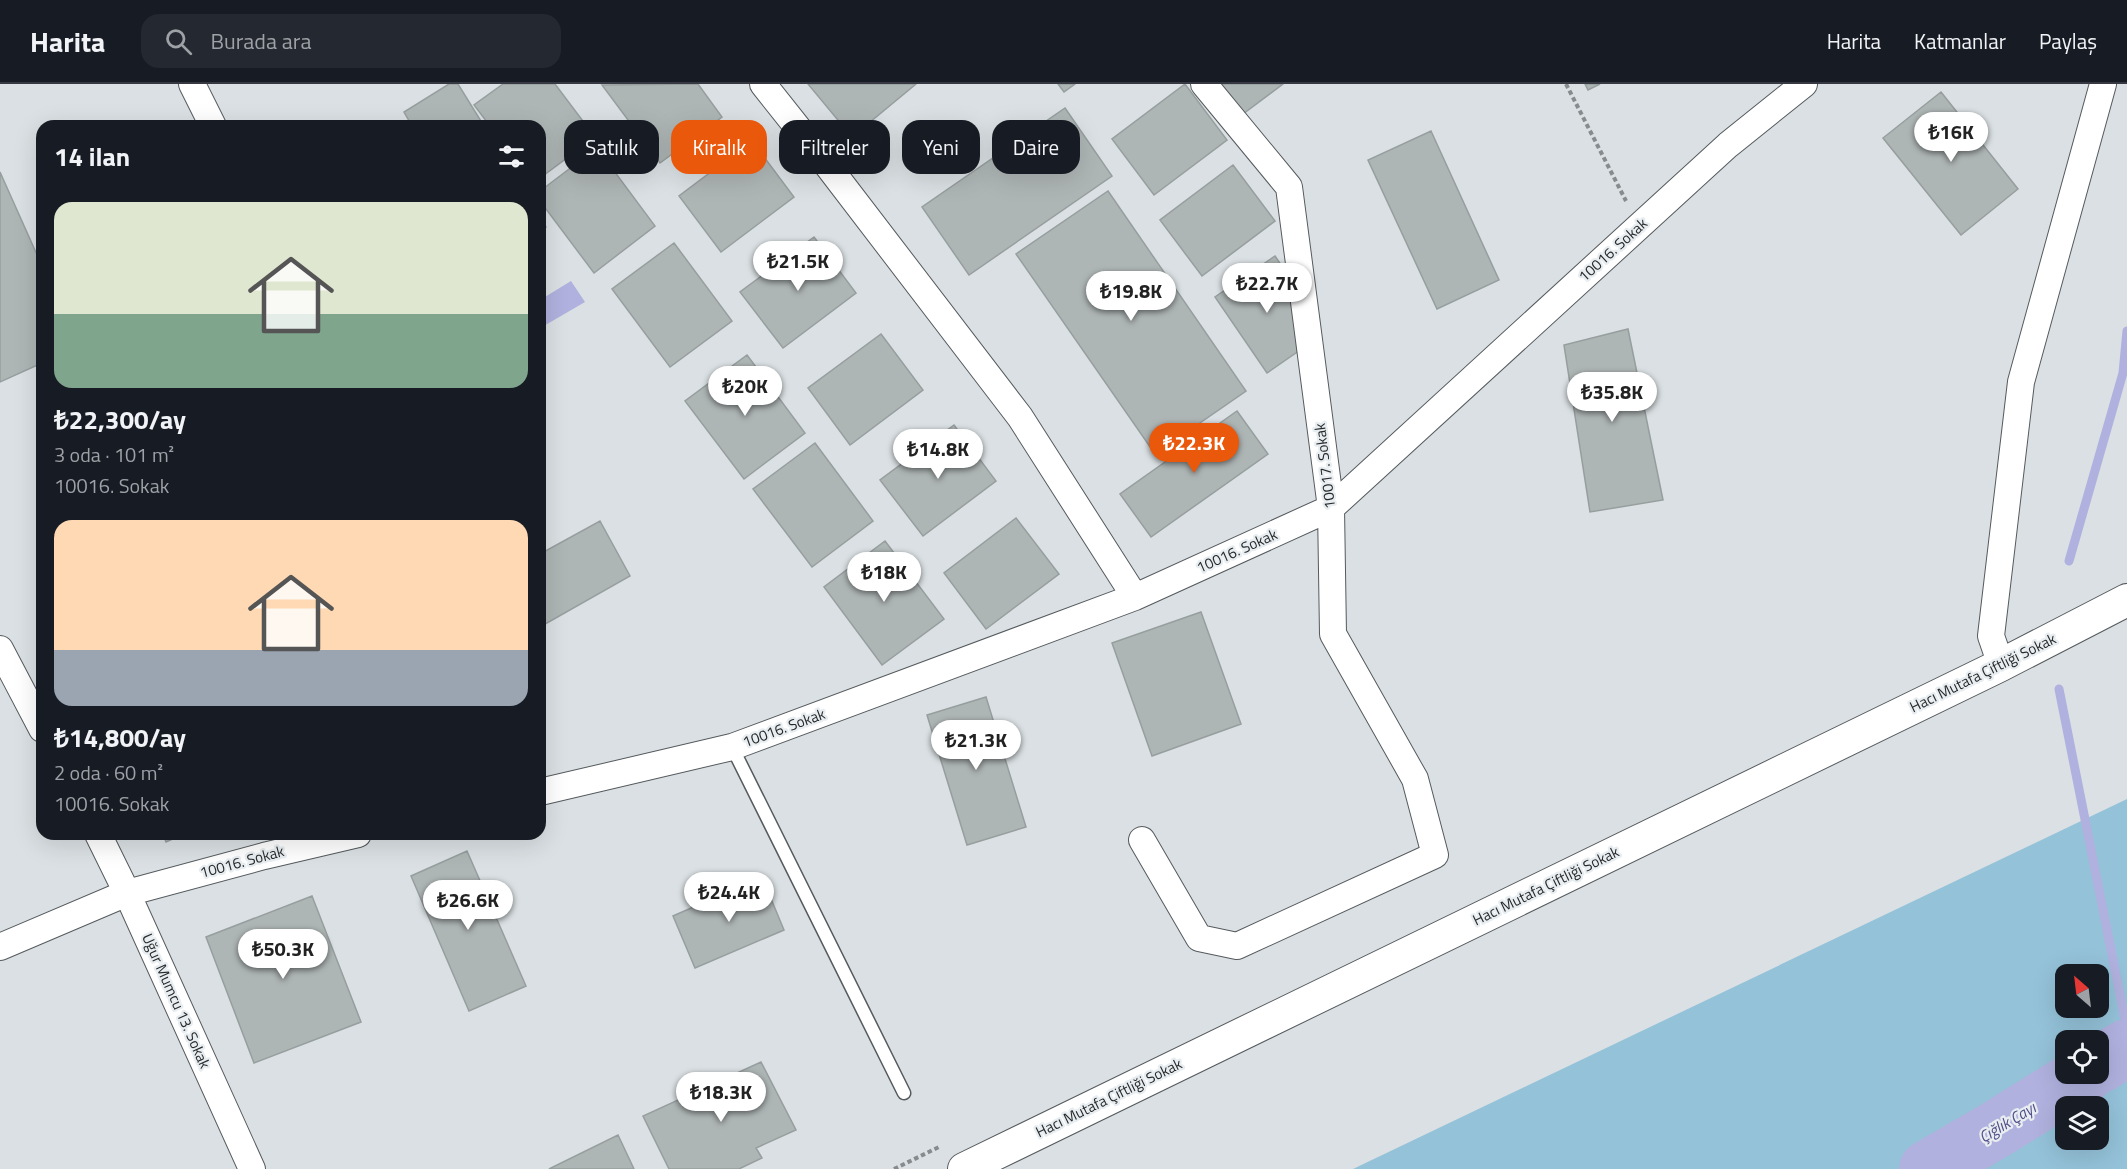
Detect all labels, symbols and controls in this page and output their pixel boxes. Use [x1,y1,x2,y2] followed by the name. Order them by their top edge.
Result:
[141,14,561,68] search box
[30,20,105,63] text: Harita
[210,24,311,58] text: Burada ara
[162,25,195,58] icon: search
[1827,25,1881,57] text: Harita
[1914,25,2006,57] text: Katmanlar
[2039,25,2097,57] text: Paylaş
[1915,112,1987,163] pin: ₺16K
[1928,116,1974,147] text: ₺16K
[564,120,659,174] chip: Satılık
[671,120,767,174] chip: Kiralık
[779,120,890,174] chip: Filtreler
[902,120,980,174] chip: Yeni
[992,120,1080,174] chip: Daire
[54,137,130,176] text: 14 ilan
[495,140,528,173] icon: filters
[1573,212,1652,287] street label: 10016. Sokak
[237,241,345,349] icon: home
[749,241,847,292] pin: ₺21.5K
[767,245,829,276] text: ₺21.5K
[1218,263,1316,314] pin: ₺22.7K
[1236,267,1298,298] text: ₺22.7K
[1082,271,1180,322] pin: ₺19.8K
[1100,275,1162,306] text: ₺19.8K
[709,366,781,417] pin: ₺20K
[722,370,768,401] text: ₺20K
[1563,372,1661,423] pin: ₺35.8K
[1581,376,1643,407] text: ₺35.8K
[54,400,186,439] text: ₺22,300/ay
[1308,422,1341,510] street label: 10017. Sokak
[1145,423,1243,474] pin: ₺22.3K
[1163,427,1225,458] text: ₺22.3K
[889,429,987,480] pin: ₺14.8K
[907,433,969,464] text: ₺14.8K
[54,439,174,470] text: 3 oda · 101 m²
[54,470,169,501] text: 10016. Sokak
[1193,522,1281,579] street label: 10016. Sokak
[848,552,920,603] pin: ₺18K
[861,556,907,587] text: ₺18K
[237,559,345,667] icon: home
[1906,627,2060,718] street label: Hacı Mutafa Çiftliği Sokak
[739,702,828,753] street label: 10016. Sokak
[54,718,186,757] text: ₺14,800/ay
[927,720,1025,771] pin: ₺21.3K
[945,724,1007,755] text: ₺21.3K
[54,757,163,788] text: 2 oda · 60 m²
[54,788,169,819] text: 10016. Sokak
[197,839,287,884] street label: 10016. Sokak
[1469,840,1623,931] street label: Hacı Mutafa Çiftliği Sokak
[680,872,778,923] pin: ₺24.4K
[698,876,760,907] text: ₺24.4K
[419,880,517,931] pin: ₺26.6K
[437,884,499,915] text: ₺26.6K
[234,929,332,980] pin: ₺50.3K
[136,930,217,1072] street label: Uğur Mumcu 13. Sokak
[252,933,314,964] text: ₺50.3K
[2055,964,2109,1018] north arrow
[2055,964,2109,1150] map controls
[2055,1030,2109,1084] button: locate
[1032,1052,1186,1143] street label: Hacı Mutafa Çiftliği Sokak
[672,1072,770,1123] pin: ₺18.3K
[690,1076,752,1107] text: ₺18.3K
[1974,1095,2042,1148] water label: Çığlık Çayı
[2055,1096,2109,1150] button: layers

